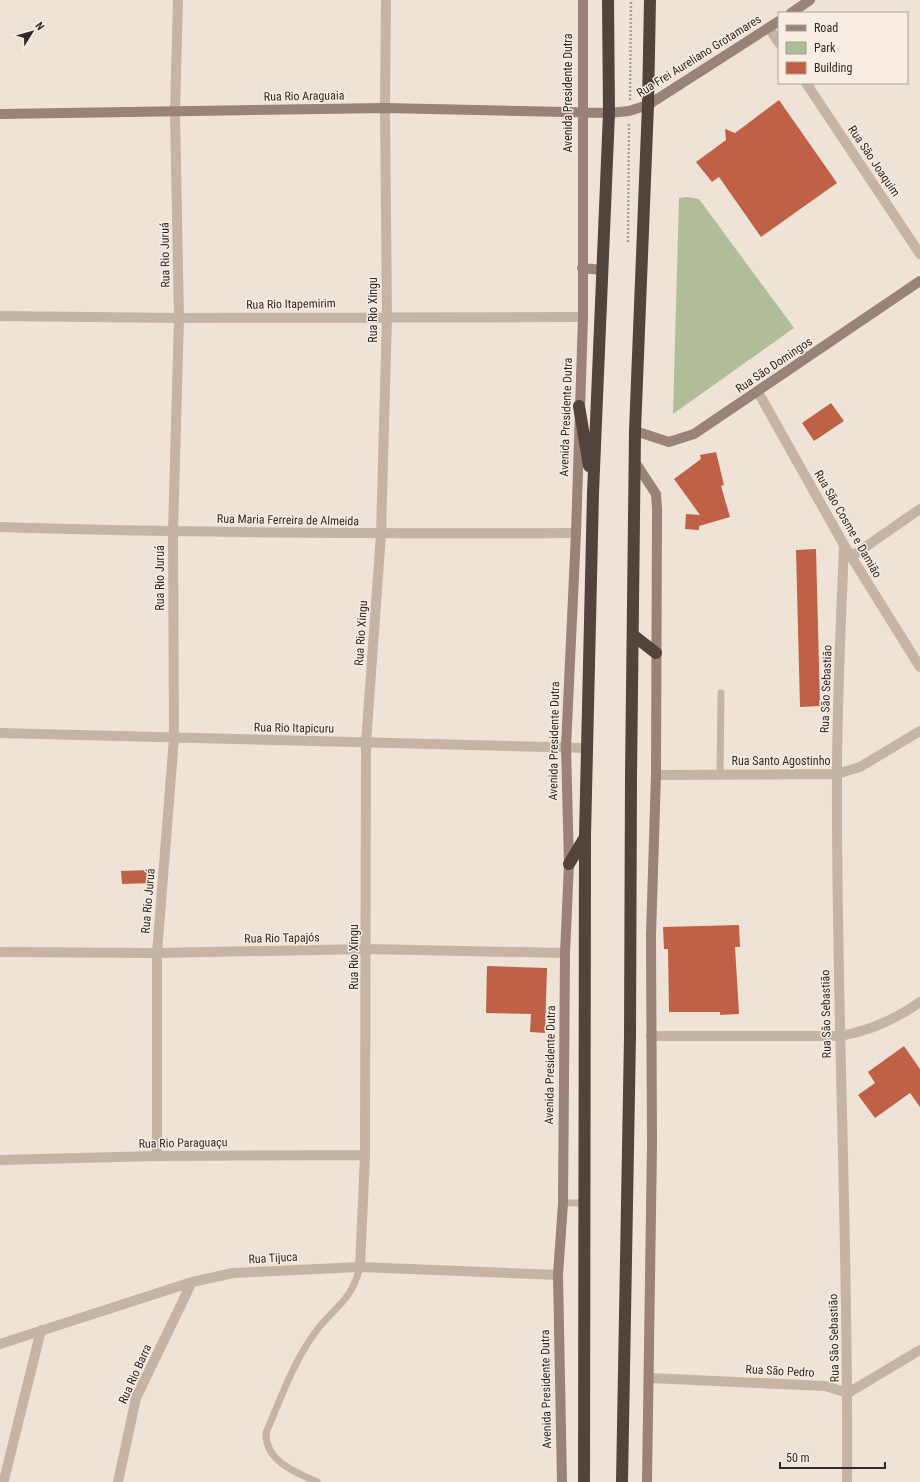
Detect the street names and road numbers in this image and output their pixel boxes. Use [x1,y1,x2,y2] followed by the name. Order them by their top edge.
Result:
[634,12,764,100] street label: Rua Frei Aureliano Grotamares
[561,33,575,153] street label: Avenida Presidente Dutra
[264,88,345,104] street label: Rua Rio Araguaia
[845,123,903,199] street label: Rua São Joaquim
[157,222,173,288] street label: Rua Rio Juruá
[366,277,380,343] street label: Rua Rio Xingu
[246,296,336,312] street label: Rua Rio Itapemirim
[733,334,815,396] street label: Rua São Domingos
[557,357,575,477] street label: Avenida Presidente Dutra
[812,468,884,580] street label: Rua São Cosme e Damião
[217,512,360,528] street label: Rua Maria Ferreira de Almeida
[153,545,167,611] street label: Rua Rio Juruá
[352,600,370,666] street label: Rua Rio Xingu
[817,645,835,733] street label: Rua São Sebastião
[546,681,562,801] street label: Avenida Presidente Dutra
[254,720,334,736] street label: Rua Rio Itapicuru
[732,754,830,768] street label: Rua Santo Agostinho
[138,868,158,934] street label: Rua Rio Juruá
[347,924,361,990] street label: Rua Rio Xingu
[244,930,320,946] street label: Rua Rio Tapajós
[818,970,834,1058] street label: Rua São Sebastião
[542,1005,558,1125] street label: Avenida Presidente Dutra
[138,1135,228,1151] street label: Rua Rio Paraguaçu
[248,1250,298,1266] street label: Rua Tijuca
[826,1294,842,1382] street label: Rua São Sebastião
[538,1329,554,1449] street label: Avenida Presidente Dutra
[116,1342,154,1406] street label: Rua Rio Barra
[745,1362,815,1380] street label: Rua São Pedro

